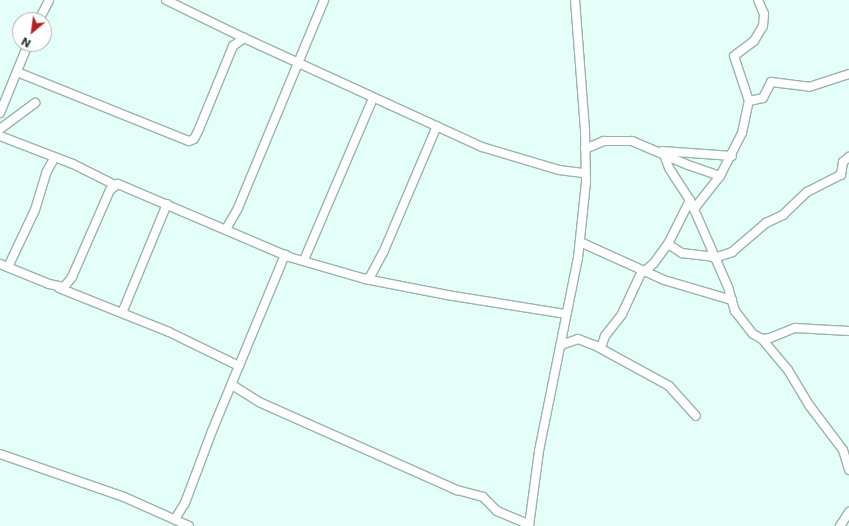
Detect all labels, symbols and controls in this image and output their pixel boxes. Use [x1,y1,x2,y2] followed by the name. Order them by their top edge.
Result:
[12,12,52,52] north arrow
[19,34,34,50] text: N

